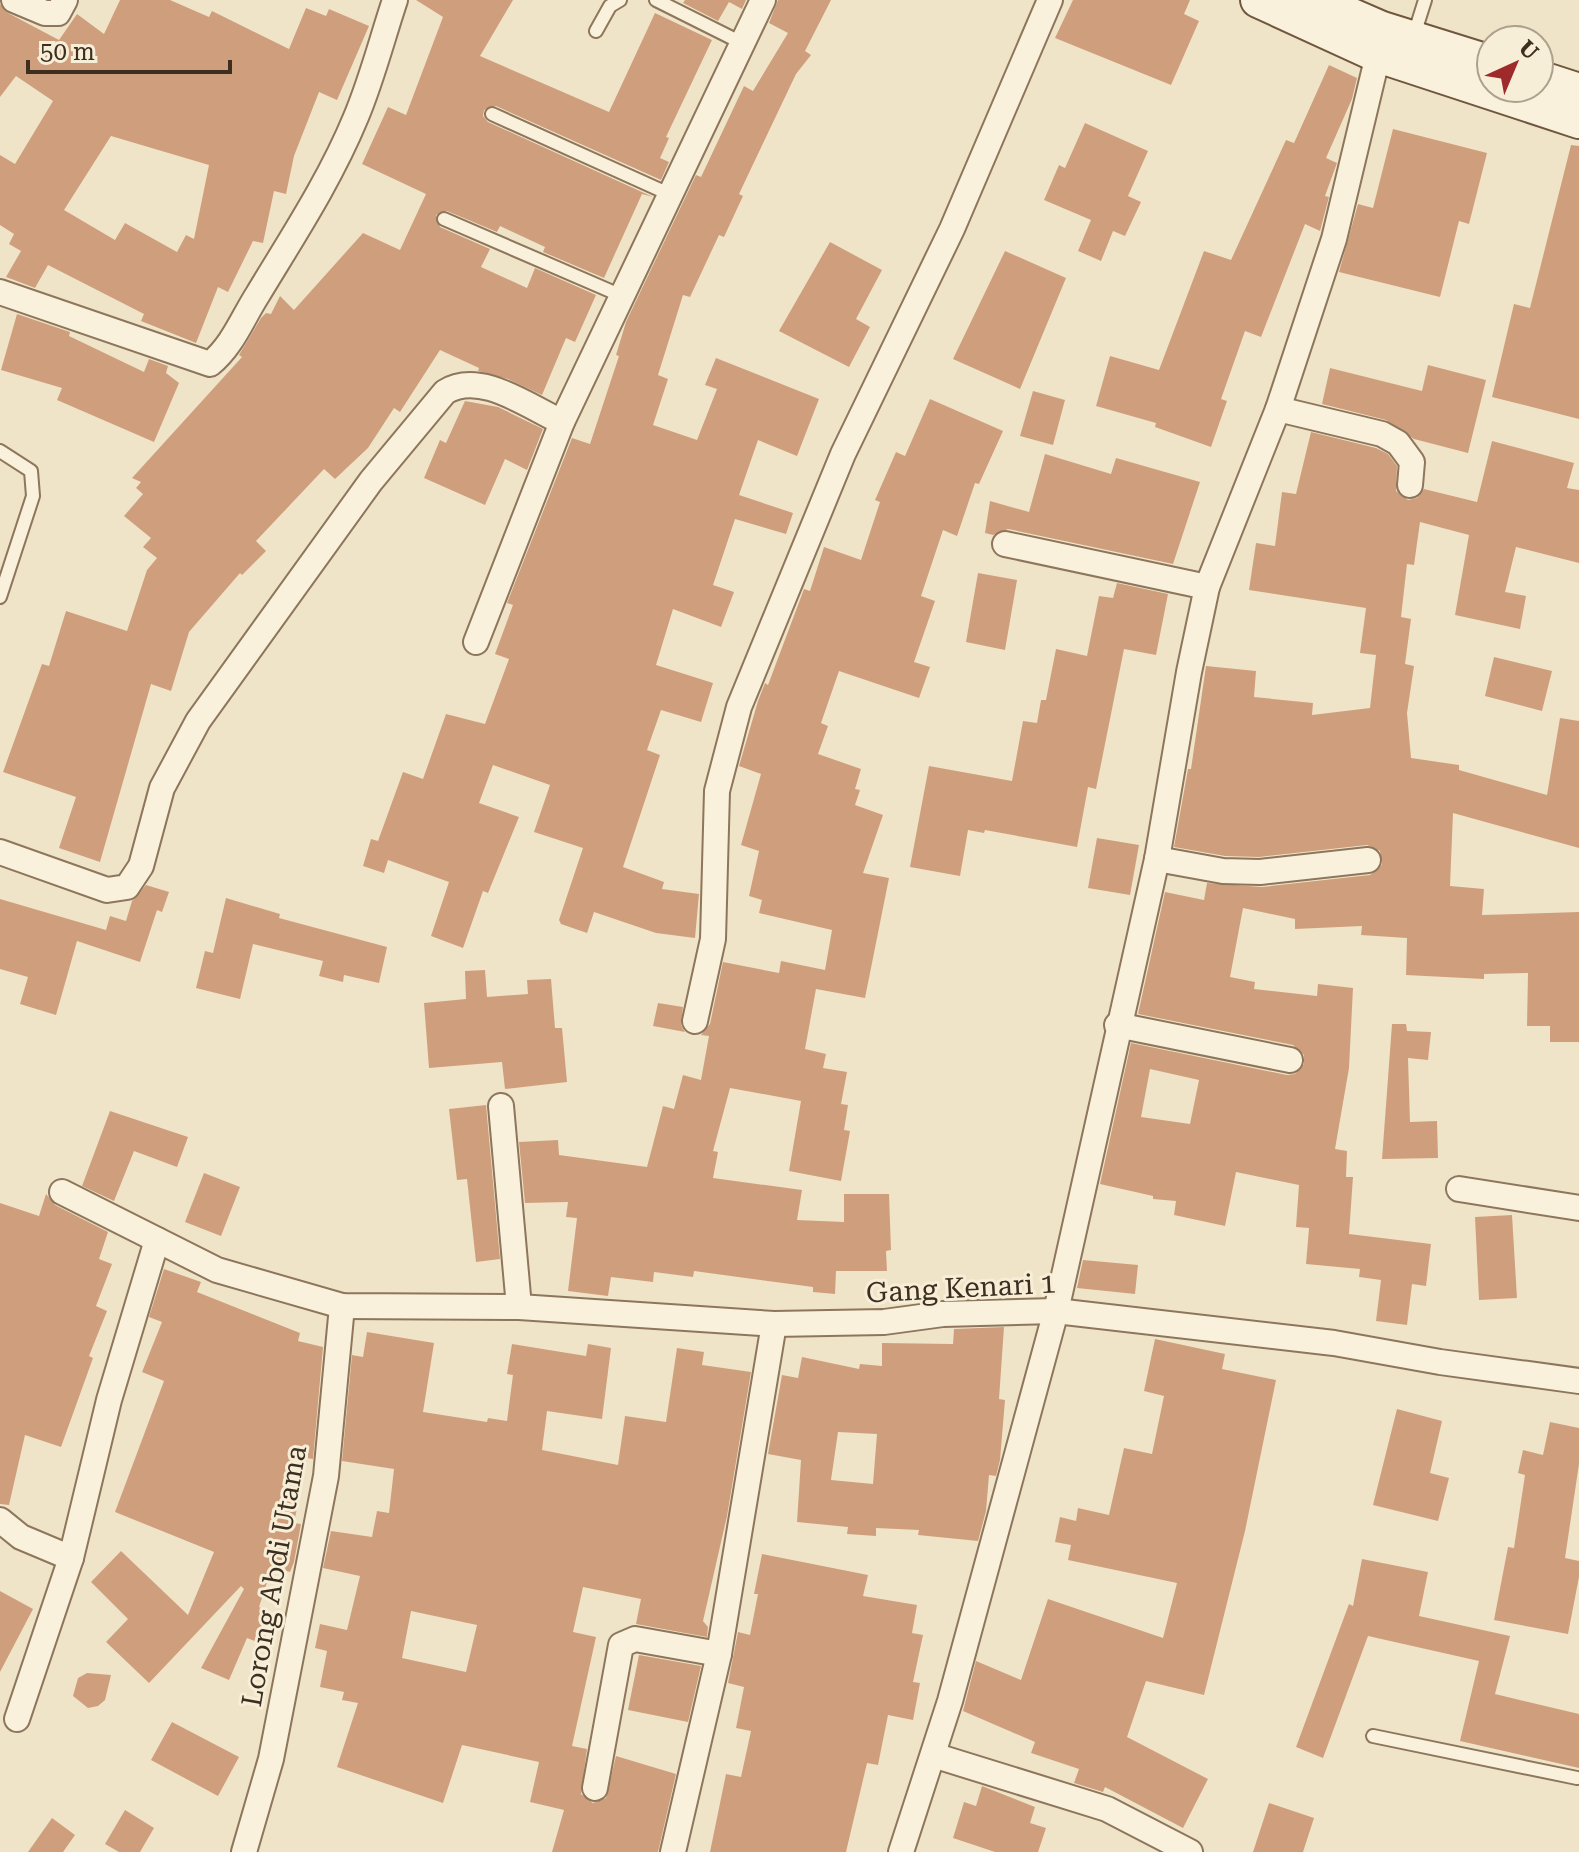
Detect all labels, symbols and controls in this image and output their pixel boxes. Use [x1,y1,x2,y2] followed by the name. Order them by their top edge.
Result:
[28,24,230,74] scale bar
[1475,24,1555,104] north arrow
[1514,35,1543,65] text: U
[40,38,95,66] text: 50 m
[865,1267,1057,1309] street label: Gang Kenari 1
[235,1443,313,1709] street label: Lorong Abdi Utama

